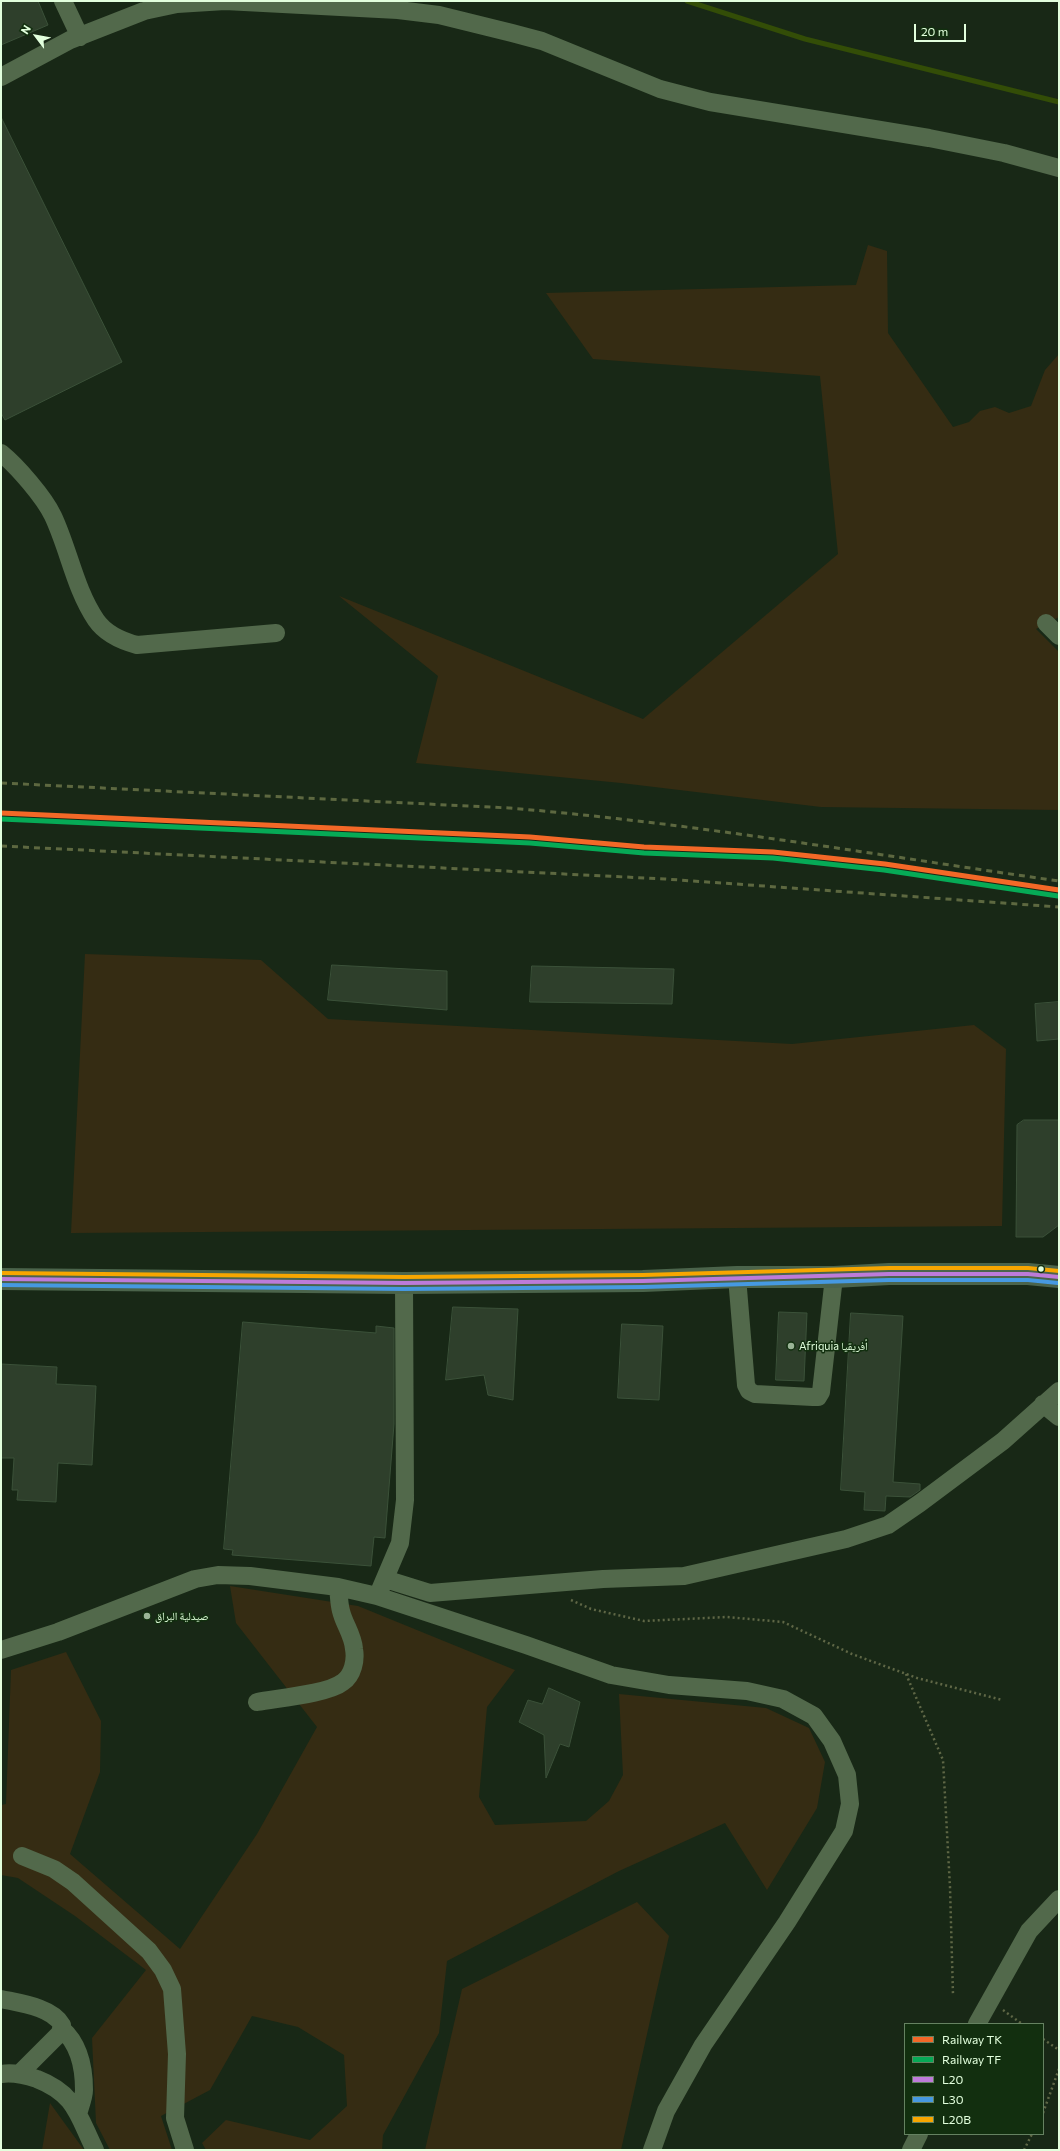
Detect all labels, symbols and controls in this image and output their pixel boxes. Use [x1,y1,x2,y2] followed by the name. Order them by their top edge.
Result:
[16,16,56,56] north arrow
[916,16,968,42] scale bar
[18,22,33,36] text: N
[921,24,948,38] text: 20 m
[1036,1264,1046,1274] unlabelled marker
[799,1339,868,1353] place label: Afriquia أفريقيا
[786,1341,796,1351] marker: Afriquia أفريقيا
[155,1609,209,1623] place label: صيدلية البراق
[142,1611,152,1621] marker: صيدلية البراق
[904,2023,1044,2135] legend
[942,2032,1002,2046] text: Railway TK
[942,2052,1001,2066] text: Railway TF
[942,2072,963,2086] text: L20
[942,2092,964,2106] text: L30
[942,2112,971,2126] text: L20B

